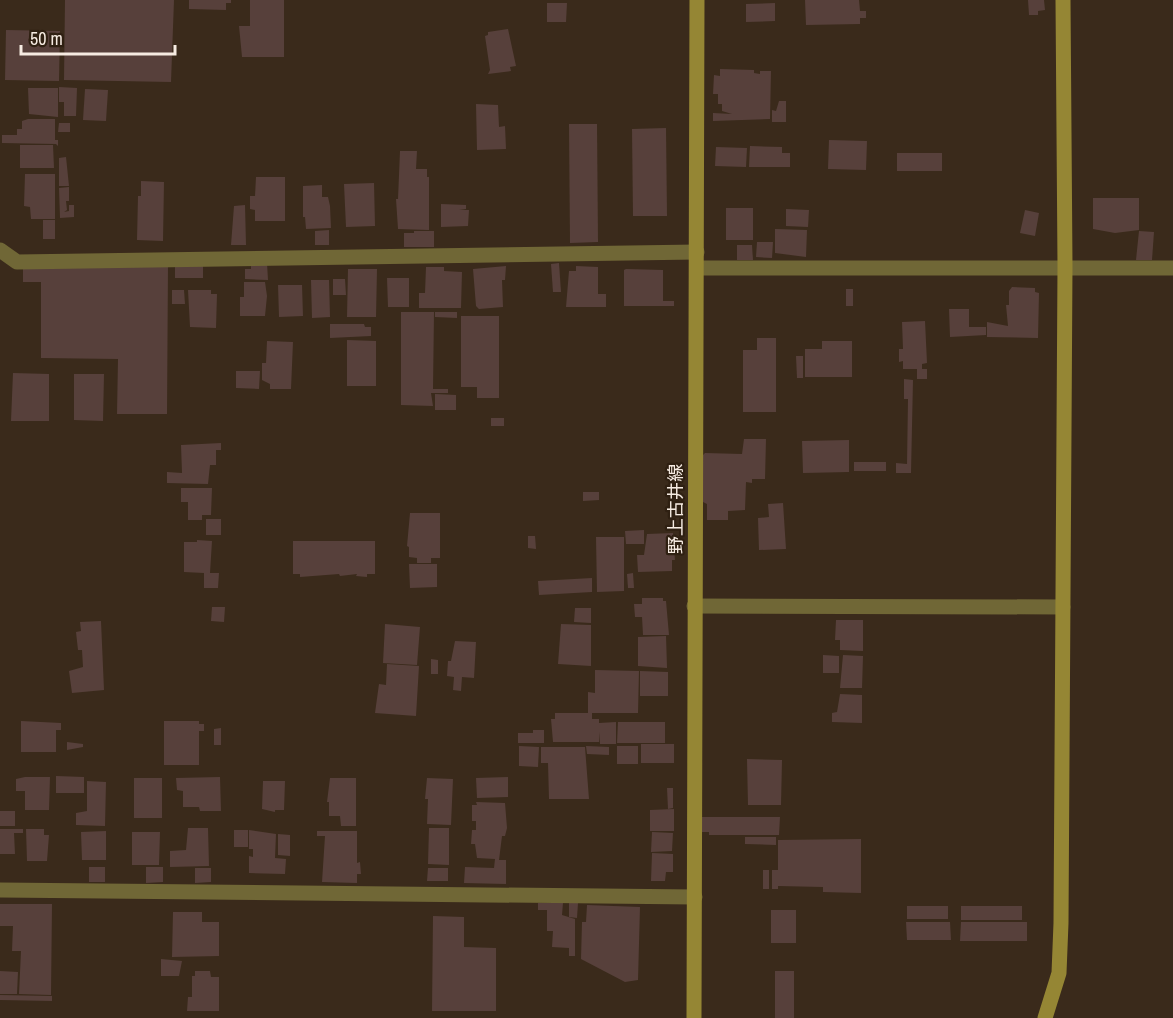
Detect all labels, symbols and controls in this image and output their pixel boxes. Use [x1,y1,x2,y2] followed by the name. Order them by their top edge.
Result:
[21,18,176,56] scale bar
[30,26,63,51] text: 50 m
[663,464,688,554] street label: 野上古井線

